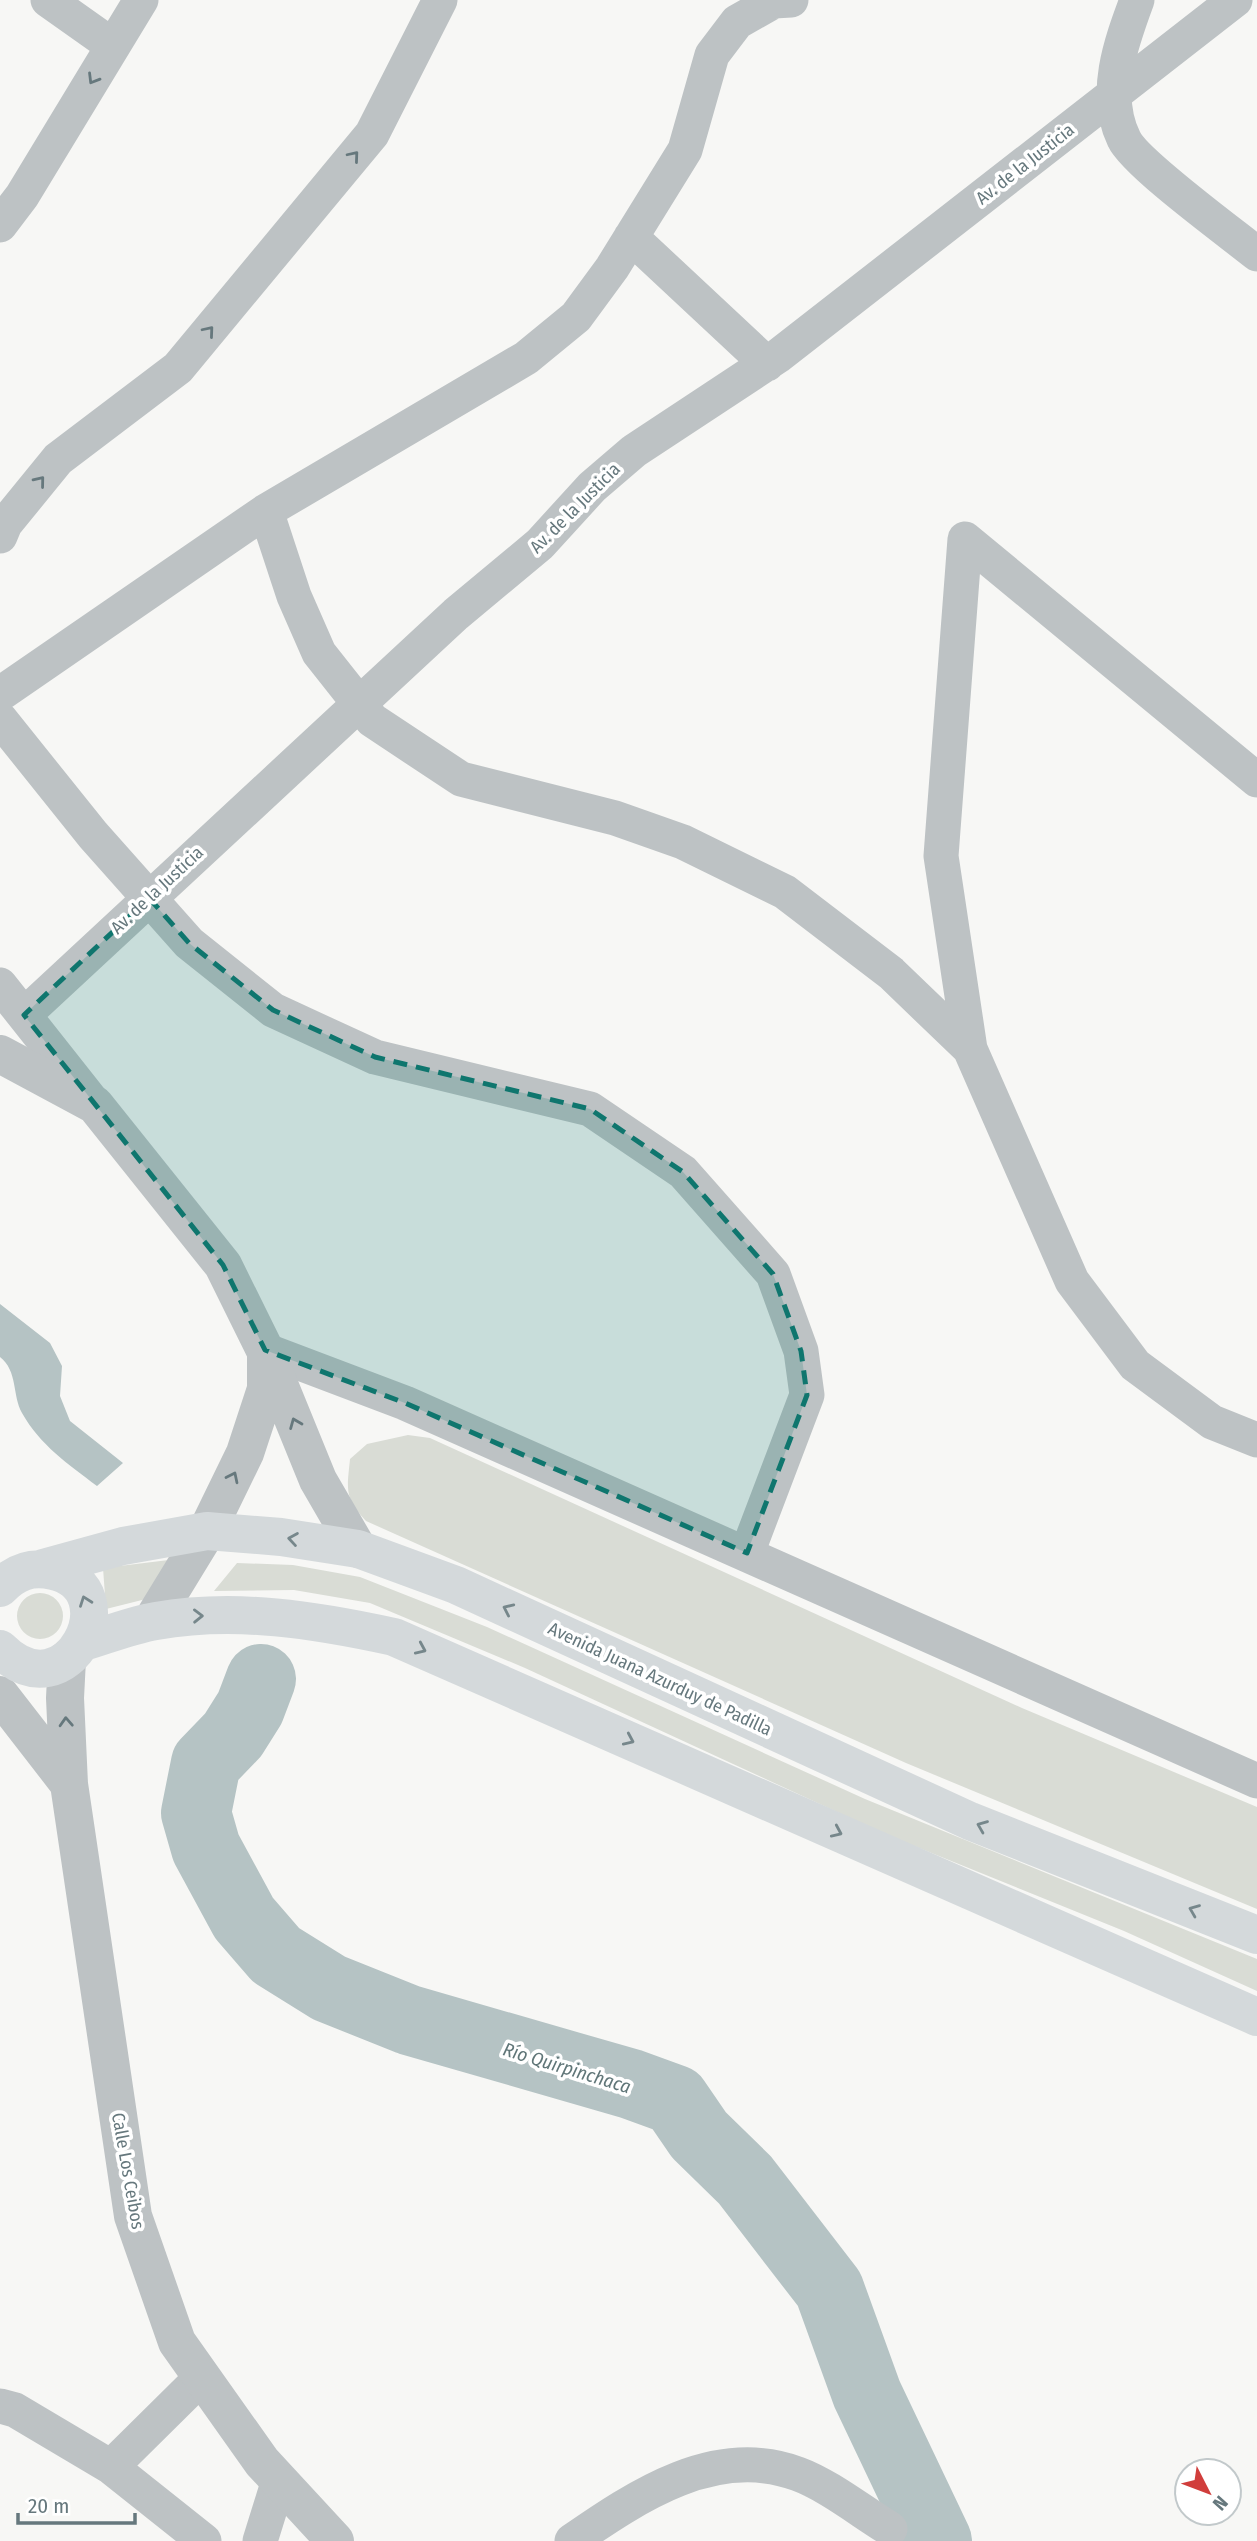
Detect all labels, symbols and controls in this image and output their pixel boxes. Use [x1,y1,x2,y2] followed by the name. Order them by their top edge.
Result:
[88,72,101,85] one-way arrow
[971,119,1079,209] street label: Av. de la Justicia
[346,151,358,164] one-way arrow
[200,326,213,339] one-way arrow
[525,458,625,558] street label: Av. de la Justicia
[31,477,44,489] one-way arrow
[106,841,208,939] street label: Av. de la Justicia
[289,1417,303,1429] one-way arrow
[225,1471,239,1484] one-way arrow
[287,1532,299,1547] one-way arrow
[79,1596,93,1608] one-way arrow
[503,1604,515,1618] one-way arrow
[192,1609,203,1624] one-way arrow
[545,1617,775,1741] street label: Avenida Juana Azurduy de Padilla
[414,1641,426,1655] one-way arrow
[59,1716,74,1727] one-way arrow
[622,1732,634,1746] one-way arrow
[977,1820,989,1834] one-way arrow
[830,1824,842,1838] one-way arrow
[1188,1904,1200,1918] one-way arrow
[500,2038,634,2098] water label: Río Quirpinchaca
[107,2111,149,2231] street label: Calle Los Ceibos
[1173,2457,1243,2527] north arrow
[18,2482,135,2526] scale bar
[1208,2491,1233,2515] text: N
[28,2493,69,2519] text: 20 m

